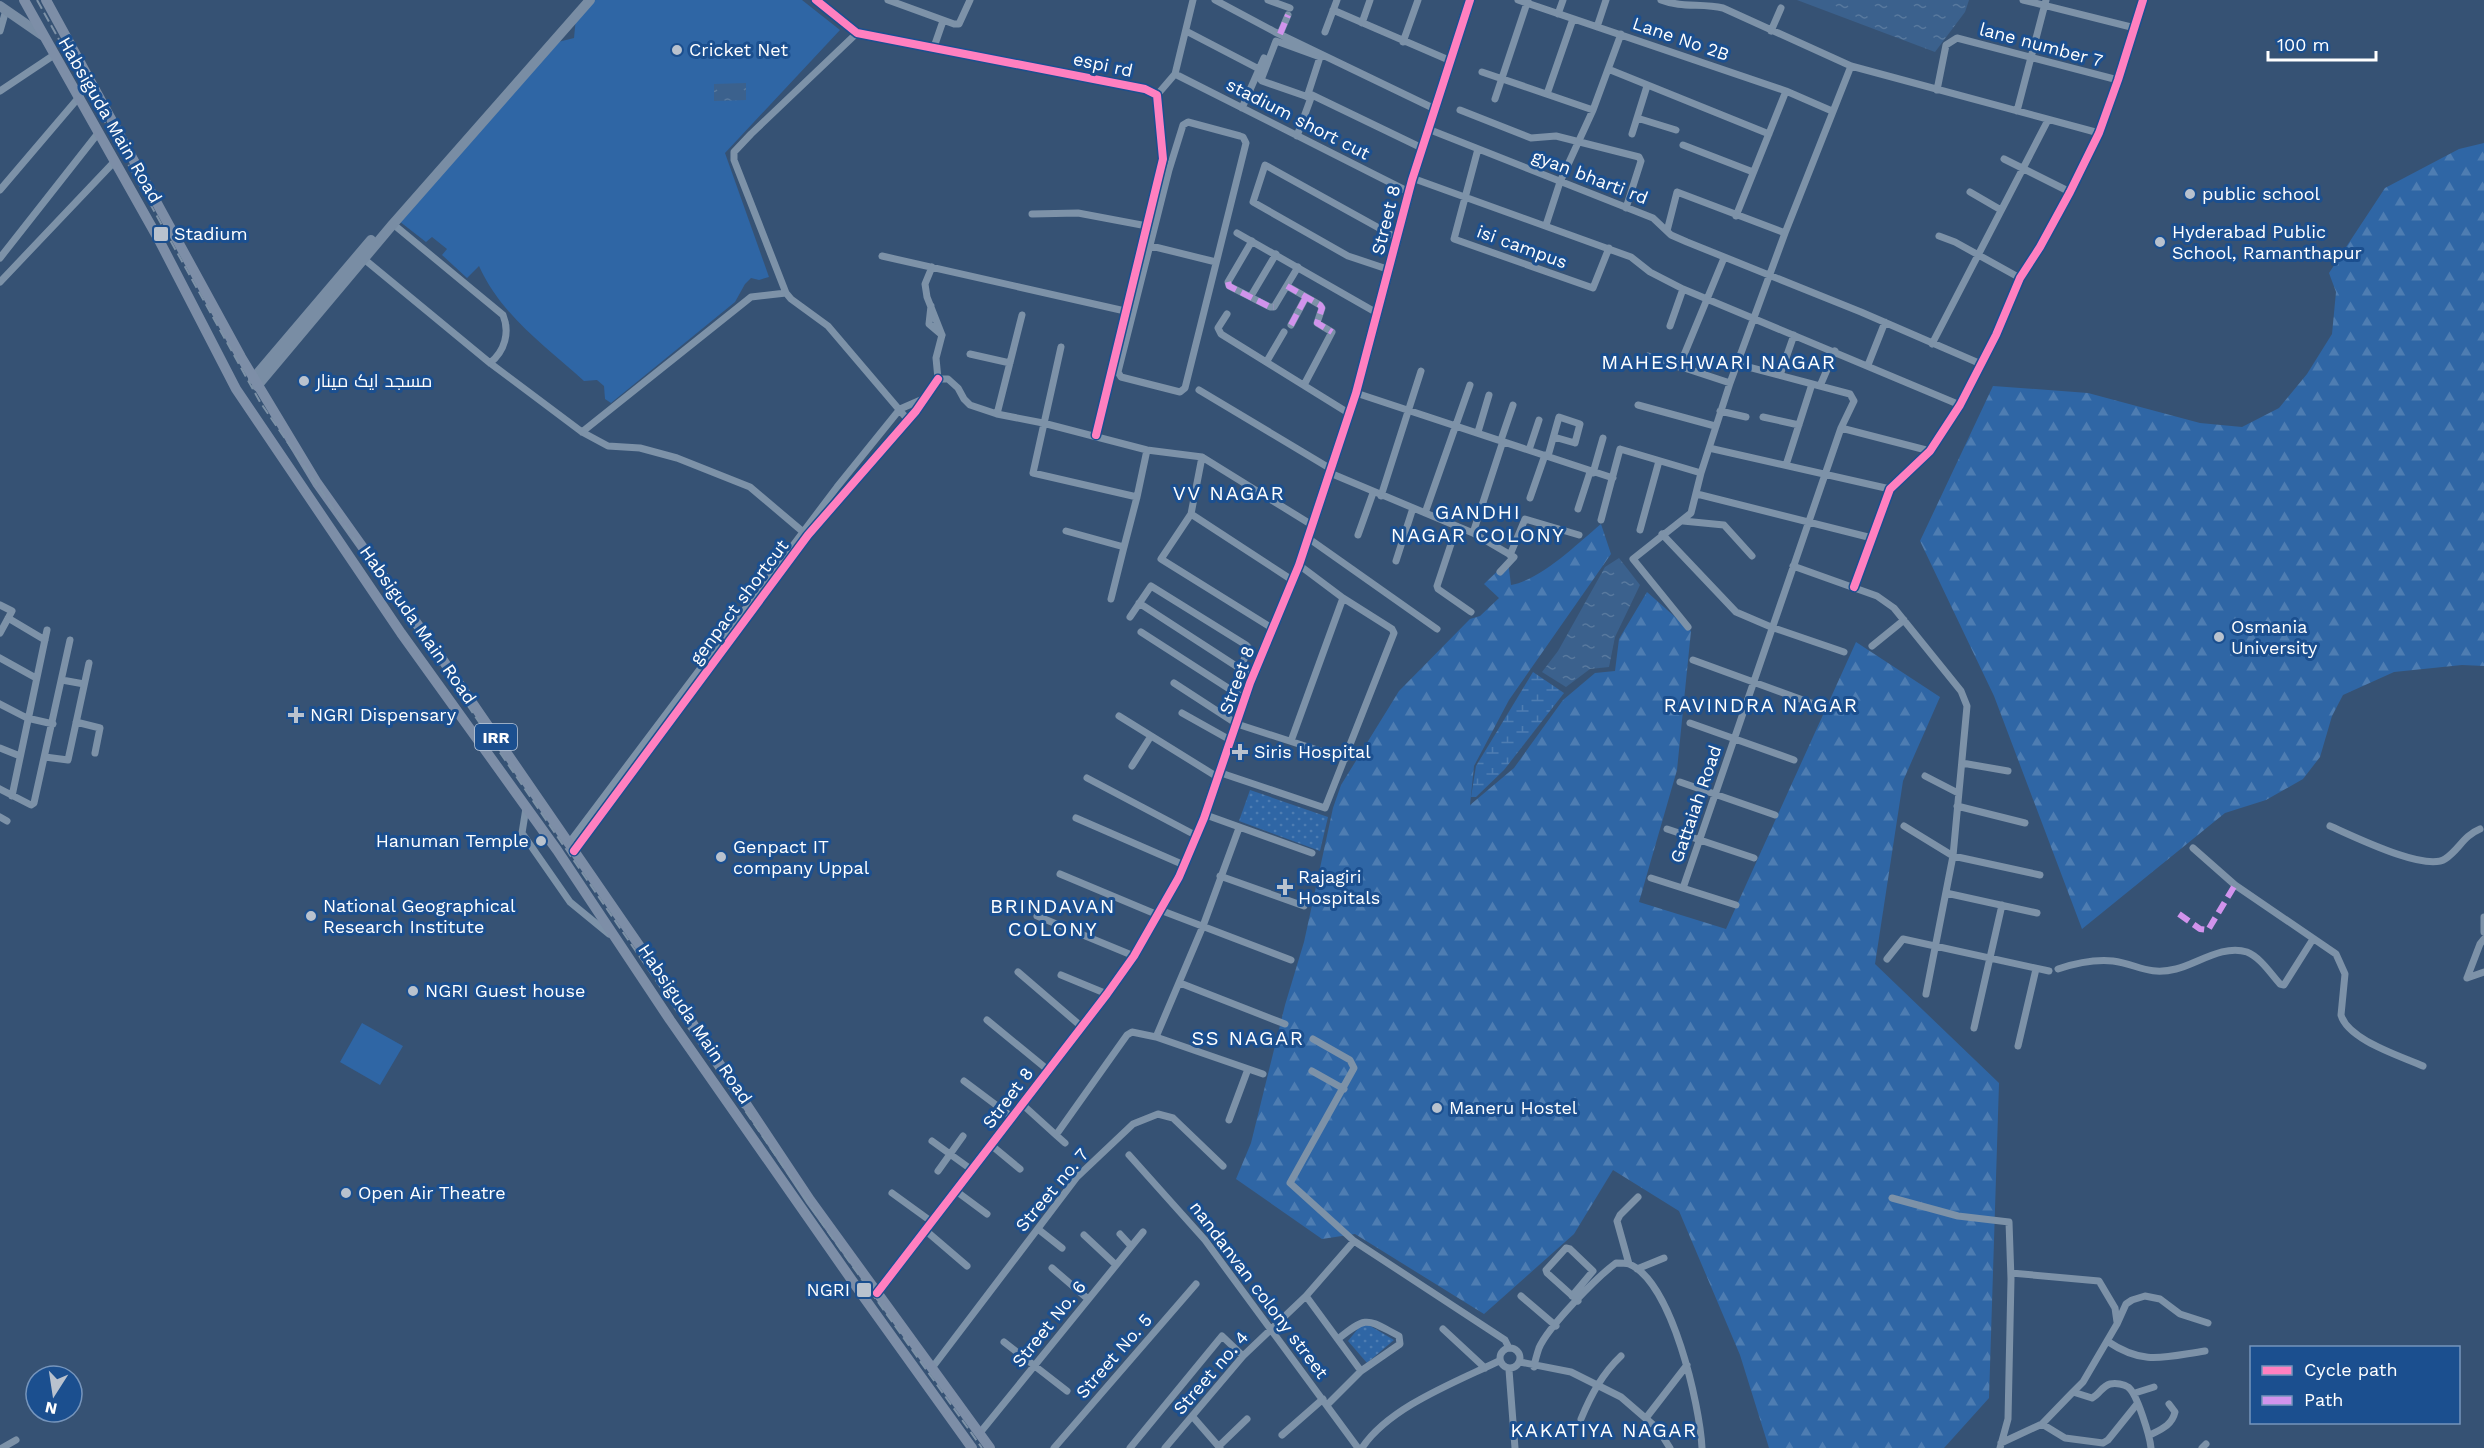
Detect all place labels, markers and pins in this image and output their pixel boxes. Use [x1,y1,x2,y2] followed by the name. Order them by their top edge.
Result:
[689,39,788,60] place label: Cricket Net
[670,43,684,57] marker: Cricket Net
[2202,183,2320,204] place label: public school
[2183,187,2197,201] marker: public school
[2172,221,2362,263] place label: Hyderabad Public School, Ramanthapur
[174,223,248,244] place label: Stadium
[152,225,170,243] marker: Stadium
[2153,235,2167,249] marker: Hyderabad Public School, Ramanthapur
[315,370,432,392] place label: مسجد ایک مینار
[297,374,311,388] marker: مسجد ایک مینار
[2231,616,2318,658] place label: Osmania University
[2212,630,2226,644] marker: Osmania University
[310,704,457,725] place label: NGRI Dispensary
[287,706,305,724] marker: NGRI Dispensary
[1254,741,1371,762] place label: Siris Hospital
[1231,743,1249,761] marker: Siris Hospital
[376,830,529,851] place label: Hanuman Temple
[534,834,548,848] marker: Hanuman Temple
[733,836,870,878] place label: Genpact IT company Uppal
[714,850,728,864] marker: Genpact IT company Uppal
[1298,866,1380,908] place label: Rajagiri Hospitals
[1276,878,1294,896] marker: Rajagiri Hospitals
[323,895,516,937] place label: National Geographical Research Institute
[304,909,318,923] marker: National Geographical Research Institute
[425,980,585,1001] place label: NGRI Guest house
[406,984,420,998] marker: NGRI Guest house
[1449,1097,1578,1118] place label: Maneru Hostel
[1430,1101,1444,1115] marker: Maneru Hostel
[358,1182,506,1203] place label: Open Air Theatre
[339,1186,353,1200] marker: Open Air Theatre
[806,1279,850,1300] place label: NGRI
[855,1281,873,1299] marker: NGRI

